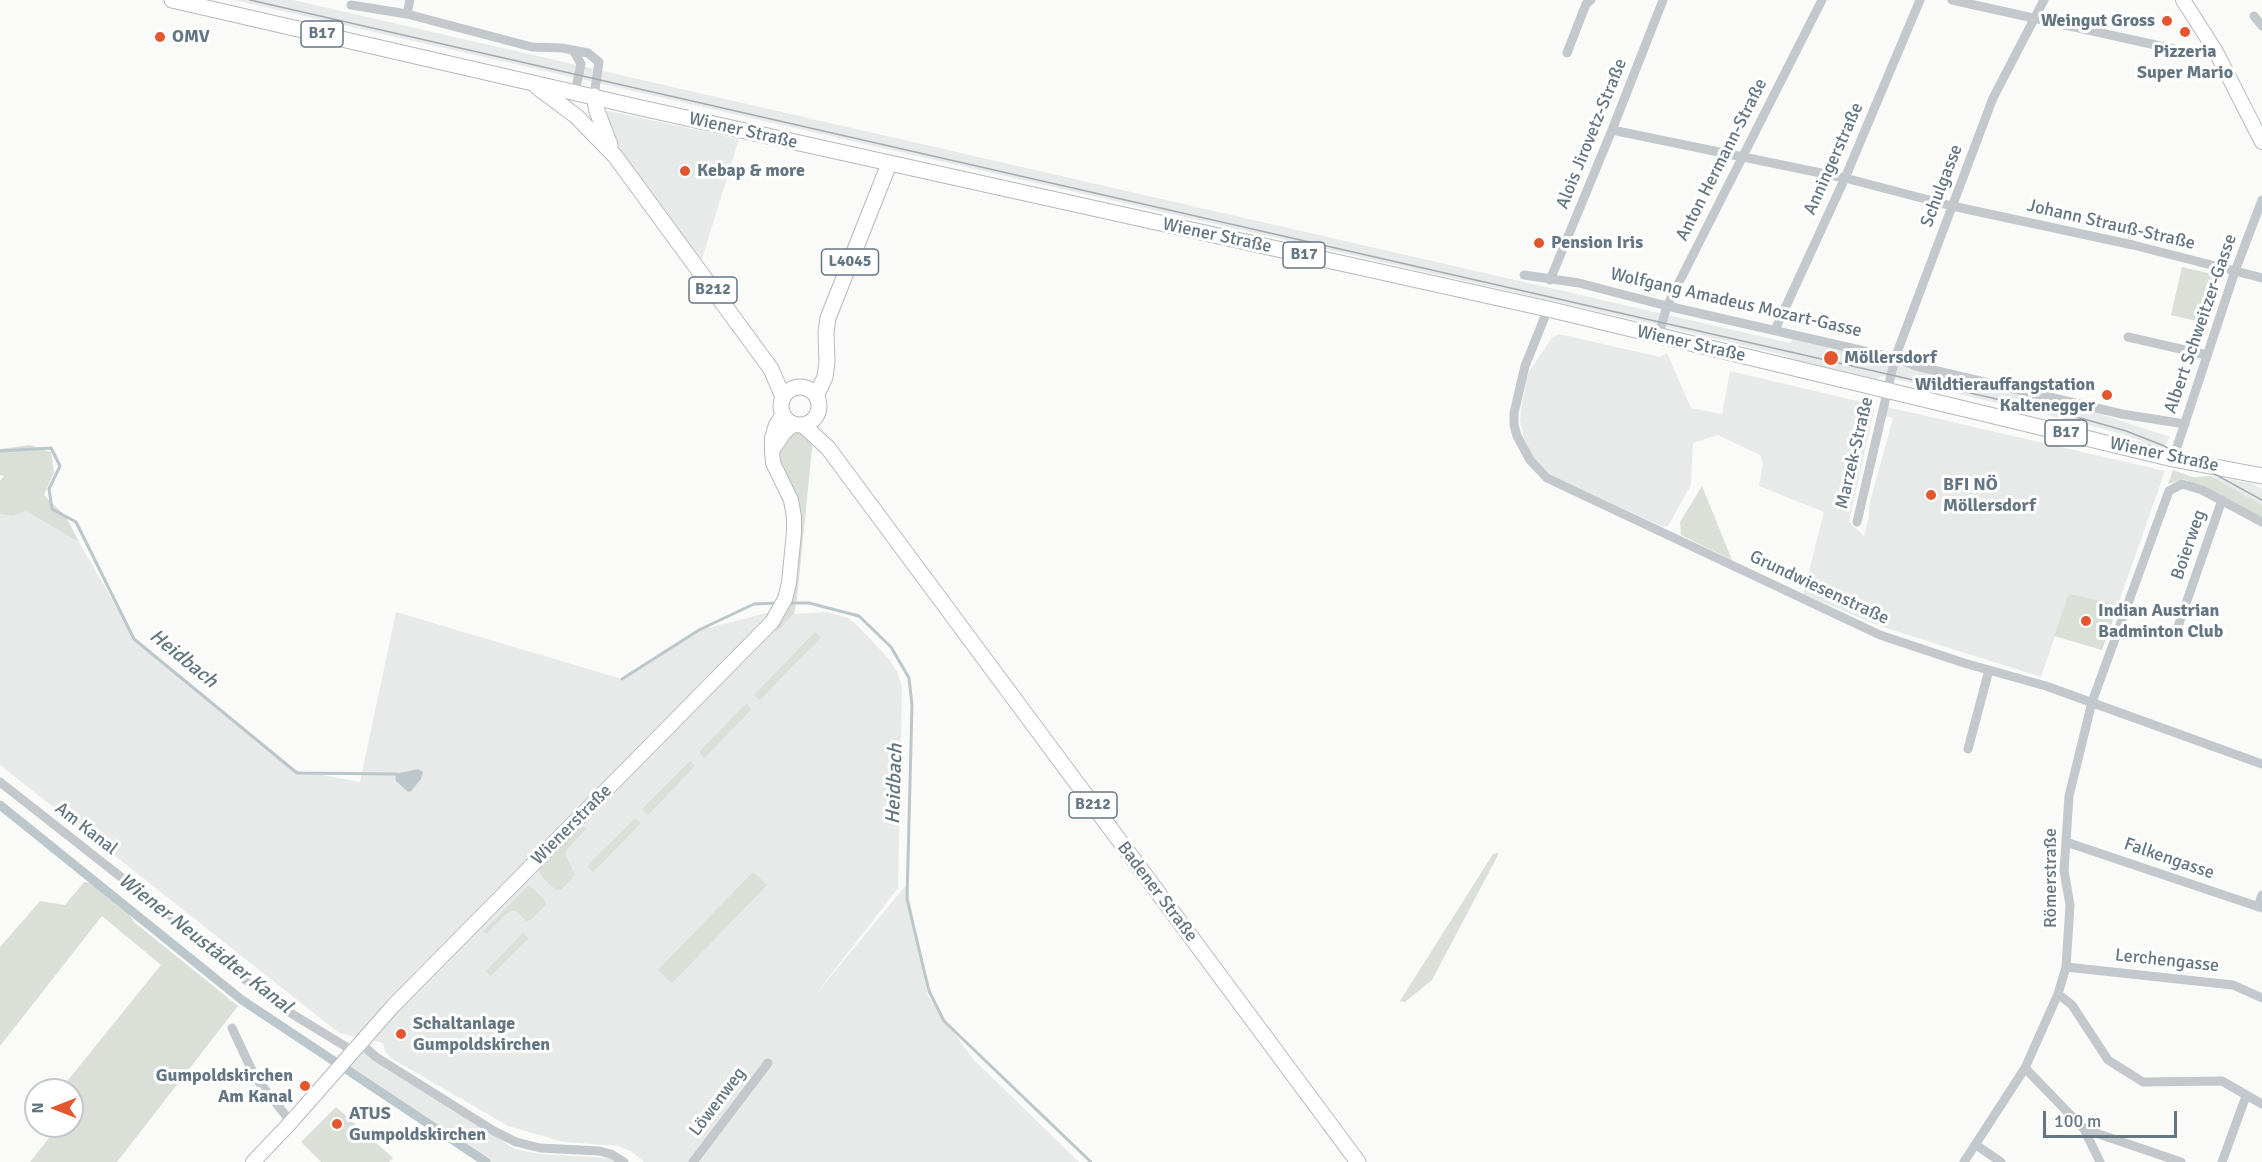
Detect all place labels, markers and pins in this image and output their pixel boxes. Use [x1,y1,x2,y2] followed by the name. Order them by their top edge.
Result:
[2041,10,2155,32] place label: Weingut Gross
[2160,14,2174,28] marker: Weingut Gross
[2178,25,2192,39] marker: Pizzeria Super Mario
[172,26,210,48] place label: OMV
[153,30,167,44] marker: OMV
[2137,41,2233,84] place label: Pizzeria Super Mario
[697,160,805,182] place label: Kebap & more
[678,164,692,178] marker: Kebap & more
[1551,232,1643,254] place label: Pension Iris
[1532,236,1546,250] marker: Pension Iris
[1844,347,1937,369] place label: Möllersdorf
[1822,349,1840,367] marker: Möllersdorf
[1915,374,2095,416] place label: Wildtierauffangstation Kaltenegger
[2100,388,2114,402] marker: Wildtierauffangstation Kaltenegger
[1943,474,2036,516] place label: BFI NÖ Möllersdorf
[1924,488,1938,502] marker: BFI NÖ Möllersdorf
[2098,600,2223,642] place label: Indian Austrian Badminton Club
[2079,614,2093,628] marker: Indian Austrian Badminton Club
[413,1013,550,1056] place label: Schaltanlage Gumpoldskirchen
[394,1027,408,1041] marker: Schaltanlage Gumpoldskirchen
[156,1065,293,1108] place label: Gumpoldskirchen Am Kanal
[298,1079,312,1093] marker: Gumpoldskirchen Am Kanal
[349,1103,486,1146] place label: ATUS Gumpoldskirchen
[330,1117,344,1131] marker: ATUS Gumpoldskirchen

